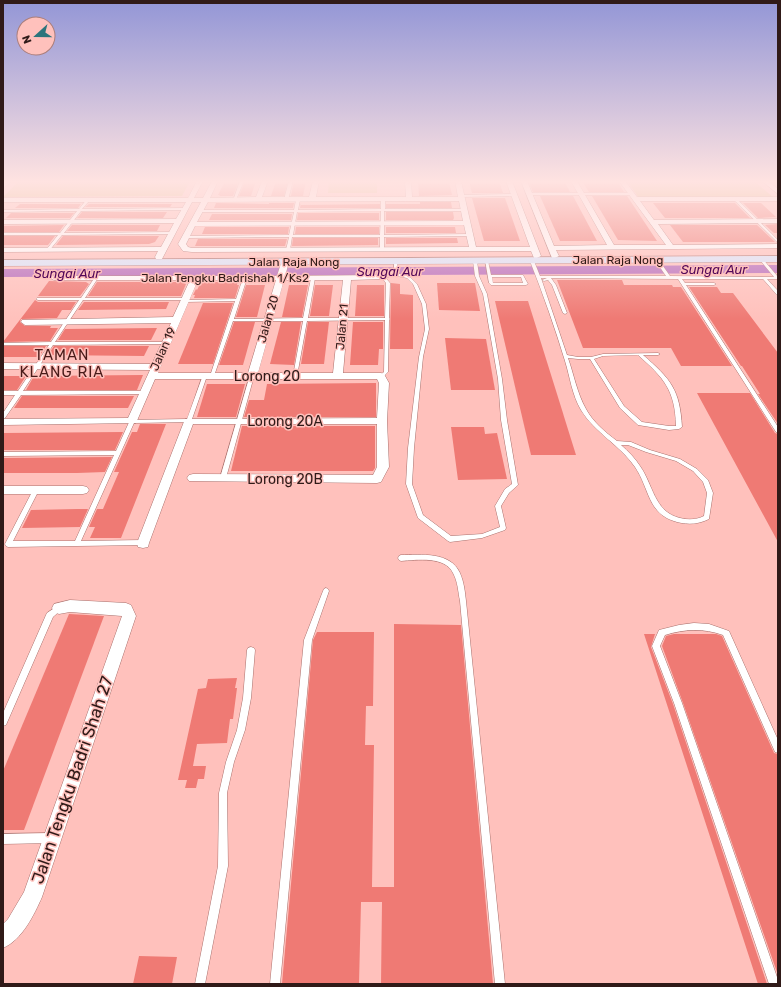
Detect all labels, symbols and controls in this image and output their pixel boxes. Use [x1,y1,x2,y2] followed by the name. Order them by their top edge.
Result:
[16,16,56,56] north arrow
[20,33,35,45] text: N
[573,253,663,267] street label: Jalan Raja Nong
[249,255,339,269] street label: Jalan Raja Nong
[681,262,748,278] water label: Sungai Aur
[357,264,424,280] water label: Sungai Aur
[34,266,101,282] water label: Sungai Aur
[141,271,309,285] street label: Jalan Tengku Badrishah 1/Ks2
[255,294,281,344] street label: Jalan 20
[333,303,351,351] street label: Jalan 21
[147,325,179,373] street label: Jalan 19
[20,346,104,381] district label: TAMAN KLANG RIA
[234,368,300,385] street label: Lorong 20
[247,413,323,430] street label: Lorong 20A
[247,471,323,488] street label: Lorong 20B
[27,673,117,886] street label: Jalan Tengku Badri Shah 27

